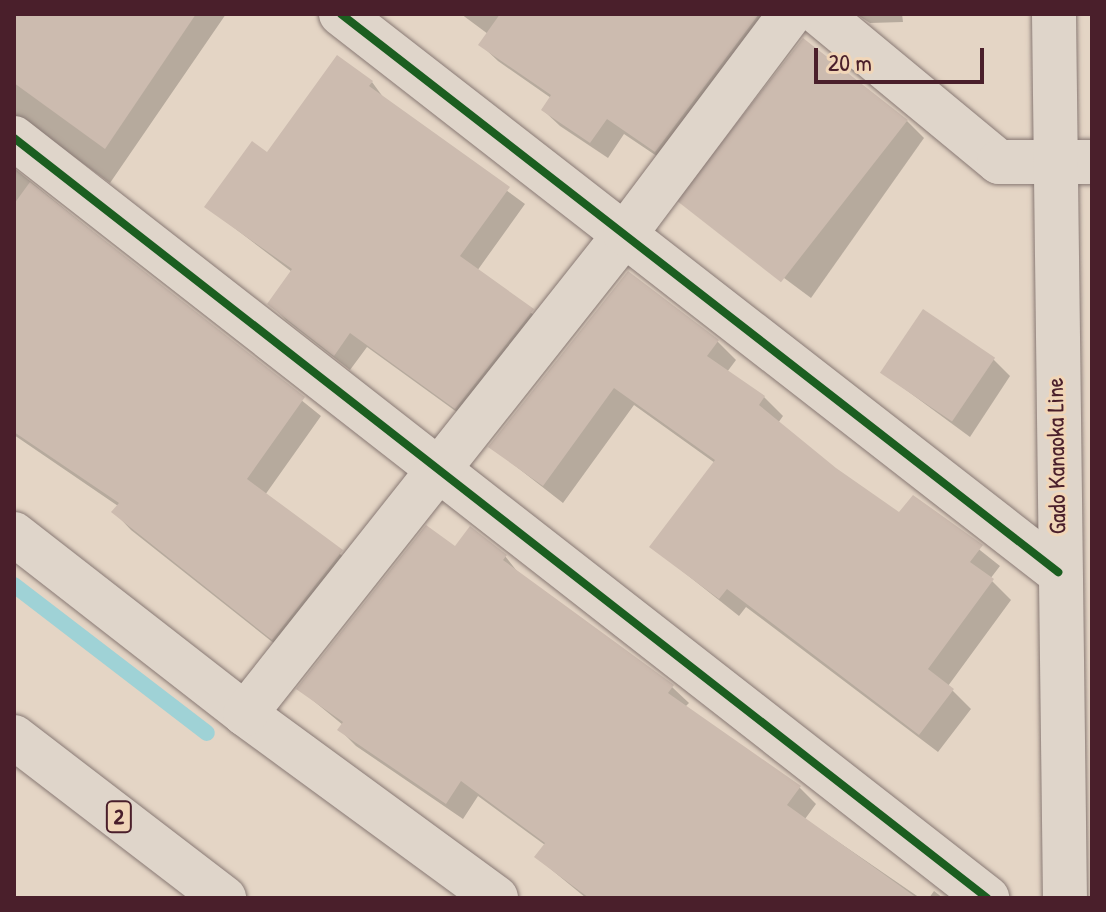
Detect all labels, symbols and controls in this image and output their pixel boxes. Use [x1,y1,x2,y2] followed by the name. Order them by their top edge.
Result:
[818,32,988,82] scale bar
[828,46,872,78] text: 20 m
[1040,377,1072,535] street label: Gado Kanaoka Line
[105,799,133,835] road number: 2

